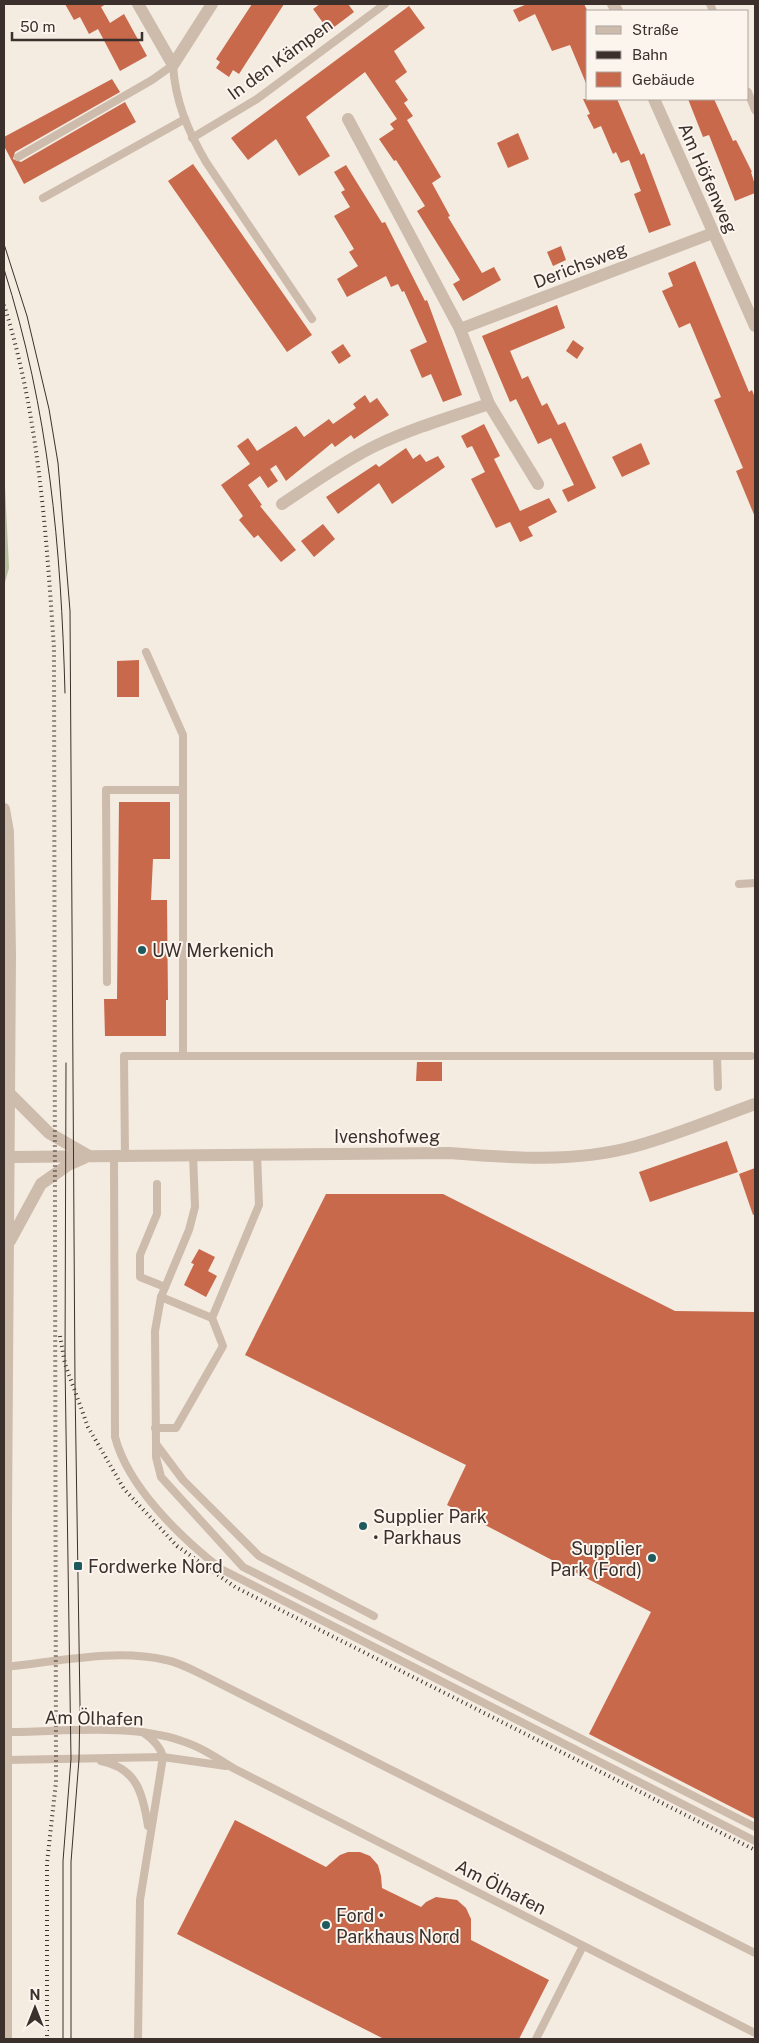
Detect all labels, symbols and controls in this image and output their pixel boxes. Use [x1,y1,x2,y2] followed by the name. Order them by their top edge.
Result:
[12,10,142,42] scale bar
[586,10,749,100] legend
[224,14,336,104] street label: In den Kämpen
[20,18,55,35] text: 50 m
[632,21,679,38] text: Straße
[632,46,668,63] text: Bahn
[632,71,695,88] text: Gebäude
[674,120,742,236] street label: Am Höfenweg
[530,238,630,292] street label: Derichsweg
[152,940,274,961] place label: UW Merkenich
[136,944,148,956] marker: UW Merkenich
[334,1126,440,1147] street label: Ivenshofweg
[373,1506,487,1548] place label: Supplier Park • Parkhaus
[357,1520,369,1532] marker: Supplier Park • Parkhaus
[550,1538,642,1580] place label: Supplier Park (Ford)
[646,1552,658,1564] marker: Supplier Park (Ford)
[88,1556,223,1577] place label: Fordwerke Nord
[72,1560,84,1572] marker: Fordwerke Nord
[44,1706,144,1729] street label: Am Ölhafen
[452,1854,550,1919] street label: Am Ölhafen
[336,1905,460,1947] place label: Ford • Parkhaus Nord
[320,1919,332,1931] marker: Ford • Parkhaus Nord
[10,1983,60,2033] north arrow
[30,1987,40,2003] text: N

